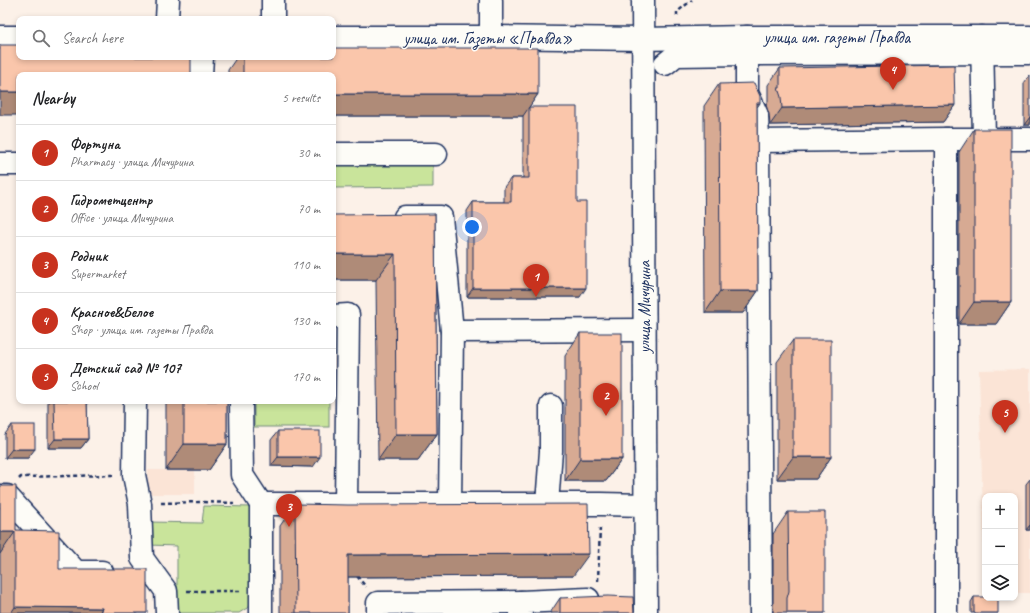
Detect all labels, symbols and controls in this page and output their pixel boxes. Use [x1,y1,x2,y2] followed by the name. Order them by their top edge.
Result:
[16,16,336,60] search box
[30,27,52,49] icon: search
[763,27,911,49] street label: улица им. газеты Правда
[403,28,572,50] street label: улица им. Газеты «Правда»
[62,29,123,48] text: Search here
[880,57,906,90] pin: 4
[32,88,75,109] text: Nearby
[282,90,320,106] text: 5 results
[70,135,120,154] text: Фортуна
[42,145,48,161] text: 1
[298,145,320,161] text: 30 m
[70,154,194,170] text: Pharmacy · улица Мичурина
[70,191,152,210] text: Гидрометцентр
[42,201,48,217] text: 2
[298,201,320,217] text: 70 m
[70,210,173,226] text: Office · улица Мичурина
[462,217,482,237] your location
[70,247,108,266] text: Родник
[42,257,48,273] text: 3
[292,257,320,273] text: 110 m
[634,259,655,354] street label: улица Мичурина
[523,264,549,297] pin: 1
[70,266,125,282] text: Supermarket
[70,303,153,322] text: Красное&Белое
[42,313,48,329] text: 4
[292,313,320,329] text: 130 m
[70,322,213,338] text: Shop · улица им. газеты Правда
[70,359,181,378] text: Детский сад № 107
[42,369,48,385] text: 5
[292,369,320,385] text: 170 m
[70,378,98,394] text: School
[593,383,619,416] pin: 2
[992,400,1018,433] pin: 5
[982,493,1018,601] map controls
[982,493,1018,529] button: +
[276,494,302,527] pin: 3
[982,529,1018,565] button: −
[982,565,1018,601] button: layers

